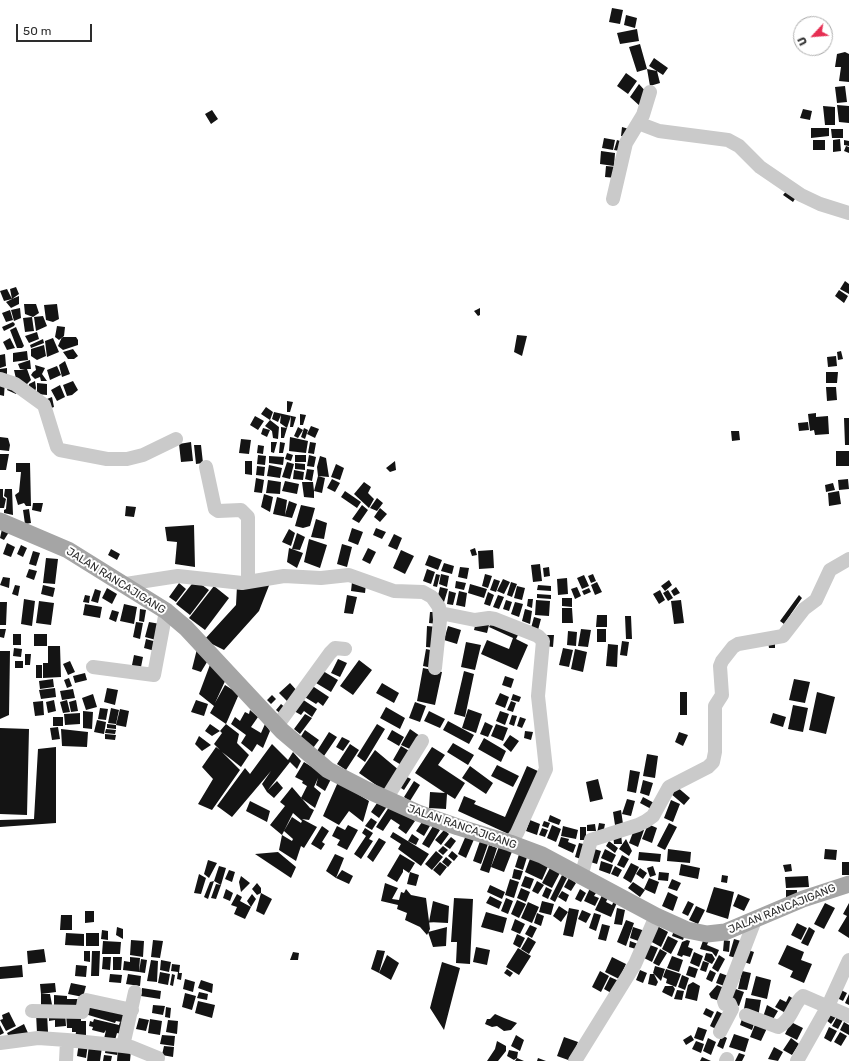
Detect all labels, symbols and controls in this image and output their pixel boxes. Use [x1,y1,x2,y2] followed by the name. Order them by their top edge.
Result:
[18,16,94,42] scale bar
[793,16,833,56] north arrow
[23,24,51,38] text: 50 m
[795,35,810,47] text: U
[64,545,168,617] street label: JALAN RANCAJIGANG
[406,802,518,852] street label: JALAN RANCAJIGANG
[726,881,838,937] street label: JALAN RANCAJIGANG

